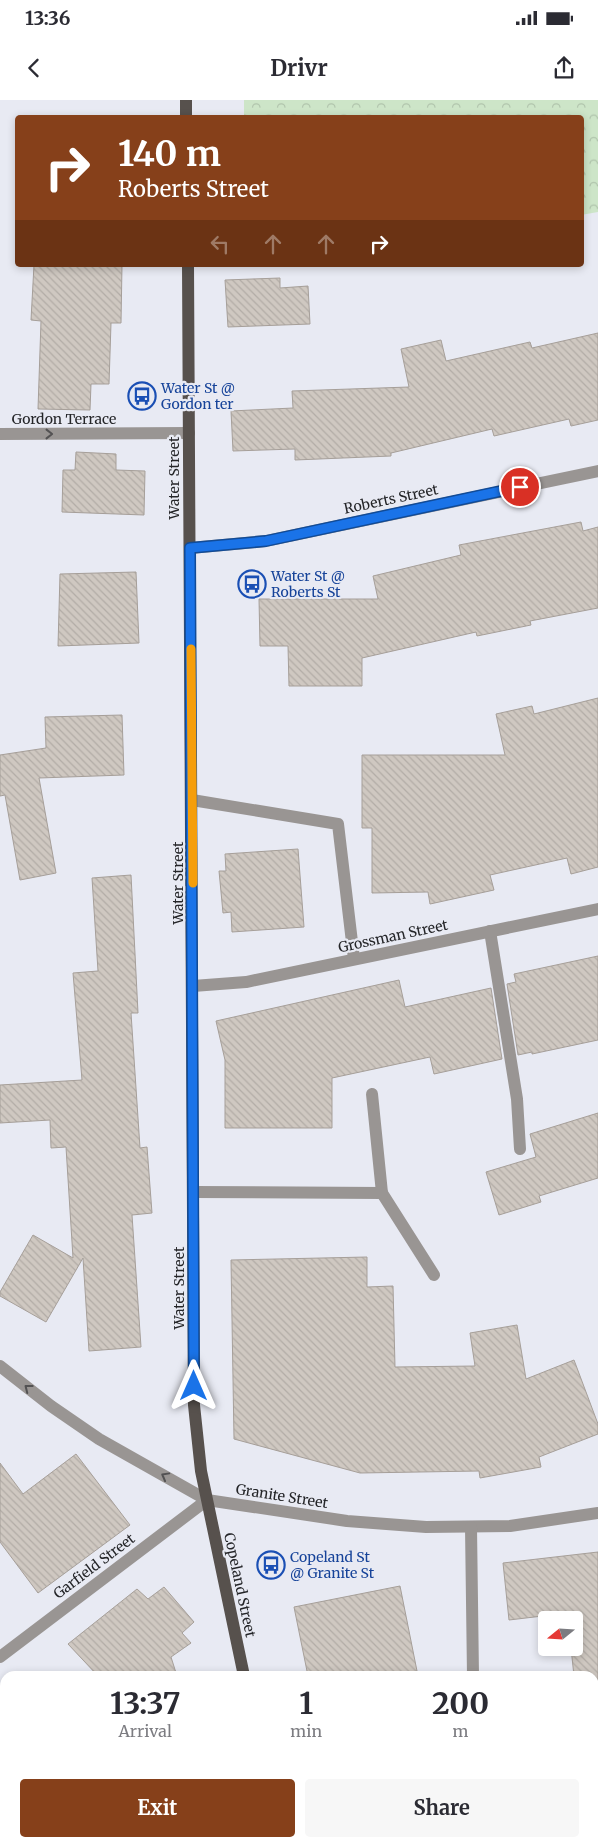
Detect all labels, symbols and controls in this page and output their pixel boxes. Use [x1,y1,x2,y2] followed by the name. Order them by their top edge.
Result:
[25,6,70,30] text: 13:36
[20,54,48,82] icon: back
[270,54,328,82] text: Drivr
[550,54,578,82] icon: share
[118,132,221,176] text: 140 m
[35,135,100,200] icon: right
[118,175,269,203] text: Roberts Street
[206,230,234,258] icon: left
[259,230,287,258] icon: ahead
[312,230,340,258] icon: ahead
[365,230,393,258] icon: right
[160,379,235,413] place label: Water St @ Gordon ter
[127,381,157,411] bus stop icon: Water St @ Gordon ter
[12,410,116,428] street label: Gordon Terrace
[45,429,53,439] one-way arrow
[165,436,183,520] street label: Water Street
[499,466,541,508] pin
[506,473,534,501] icon: arrive
[342,480,440,518] street label: Roberts Street
[270,567,345,601] place label: Water St @ Roberts St
[237,569,267,599] bus stop icon: Water St @ Roberts St
[169,841,187,925] street label: Water Street
[337,915,450,956] street label: Grossman Street
[170,1246,188,1330] street label: Water Street
[167,1359,219,1411] position arrow
[25,1385,34,1394] one-way arrow
[161,1472,170,1482] one-way arrow
[235,1480,330,1512] street label: Granite Street
[50,1529,139,1602] street label: Garfield Street
[220,1531,260,1639] street label: Copeland Street
[290,1548,375,1582] place label: Copeland St @ Granite St
[256,1550,286,1580] bus stop icon: Copeland St @ Granite St
[538,1611,582,1656] north arrow
[538,1611,583,1656] map controls
[110,1684,180,1722] text: 13:37
[299,1684,313,1722] text: 1
[432,1684,489,1722] text: 200
[118,1721,172,1741] text: Arrival
[290,1721,322,1741] text: min
[453,1721,468,1741] text: m
[20,1779,295,1837] button: Exit
[305,1779,579,1837] button: Share

